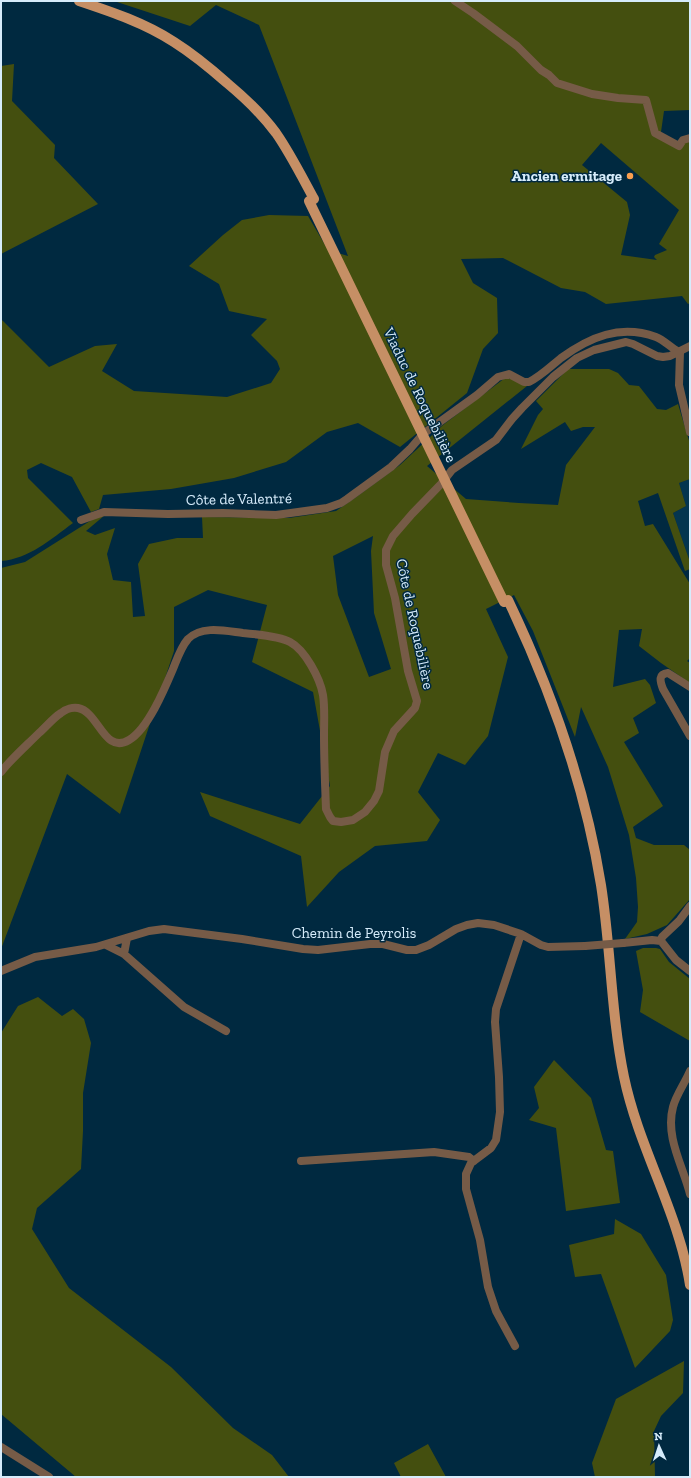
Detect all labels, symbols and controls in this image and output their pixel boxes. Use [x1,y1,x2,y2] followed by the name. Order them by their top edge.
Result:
[511,167,622,185] place label: Ancien ermitage
[625,171,635,181] marker: Ancien ermitage
[379,324,460,465] street label: Viaduc de Roquebilière
[186,489,292,509] street label: Côte de Valentré
[392,557,438,691] street label: Côte de Roquebilière
[292,924,416,942] street label: Chemin de Peyrolis
[639,1426,679,1466] north arrow
[654,1430,664,1443] text: N

